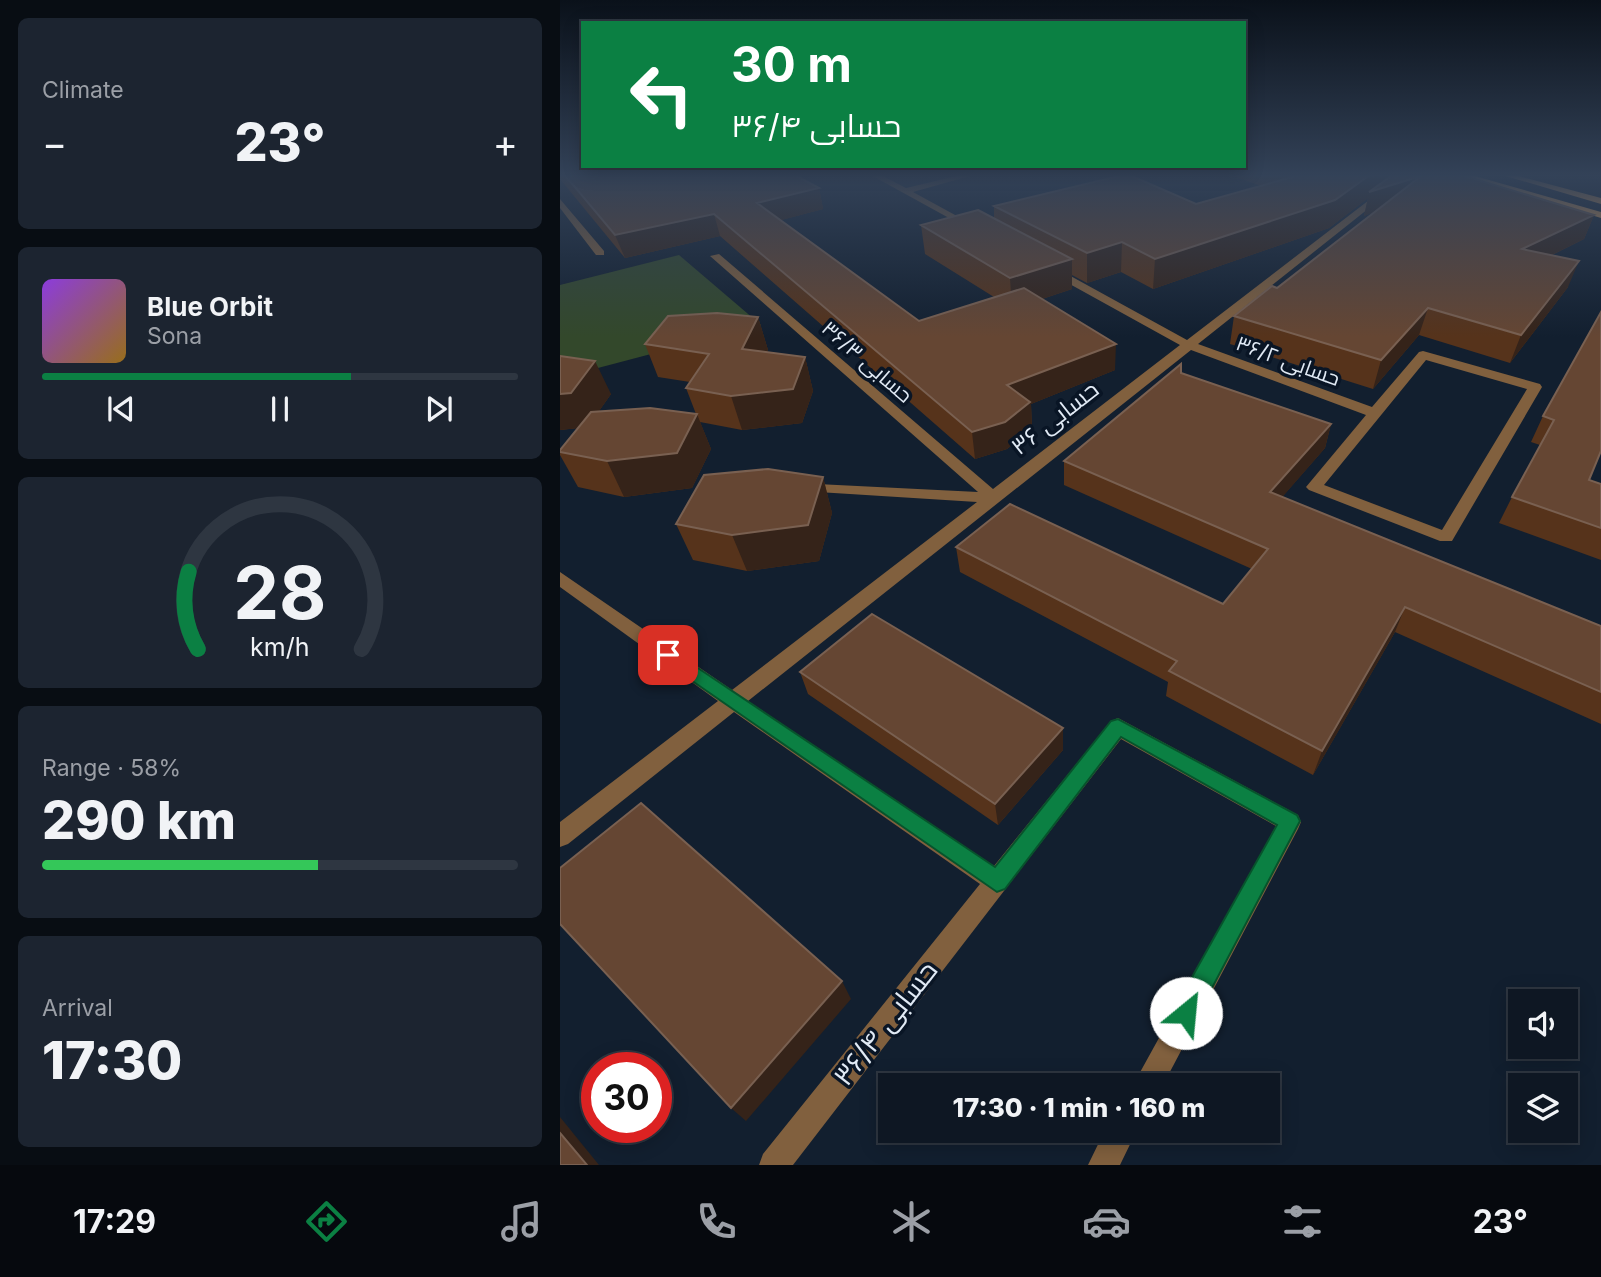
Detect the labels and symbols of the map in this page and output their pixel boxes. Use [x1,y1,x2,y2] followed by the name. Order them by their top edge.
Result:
[816,315,918,409] street label: حسابی ۳۶/۳
[1232,330,1344,392] street label: حسابی ۳۶/۲
[1005,374,1104,461] street label: حسابی ۳۶
[638,625,698,685] pin
[826,954,944,1092] street label: حسابی ۳۶/۴
[1149,976,1223,1050] position arrow
[581,1052,672,1143] speed limit sign: 30

